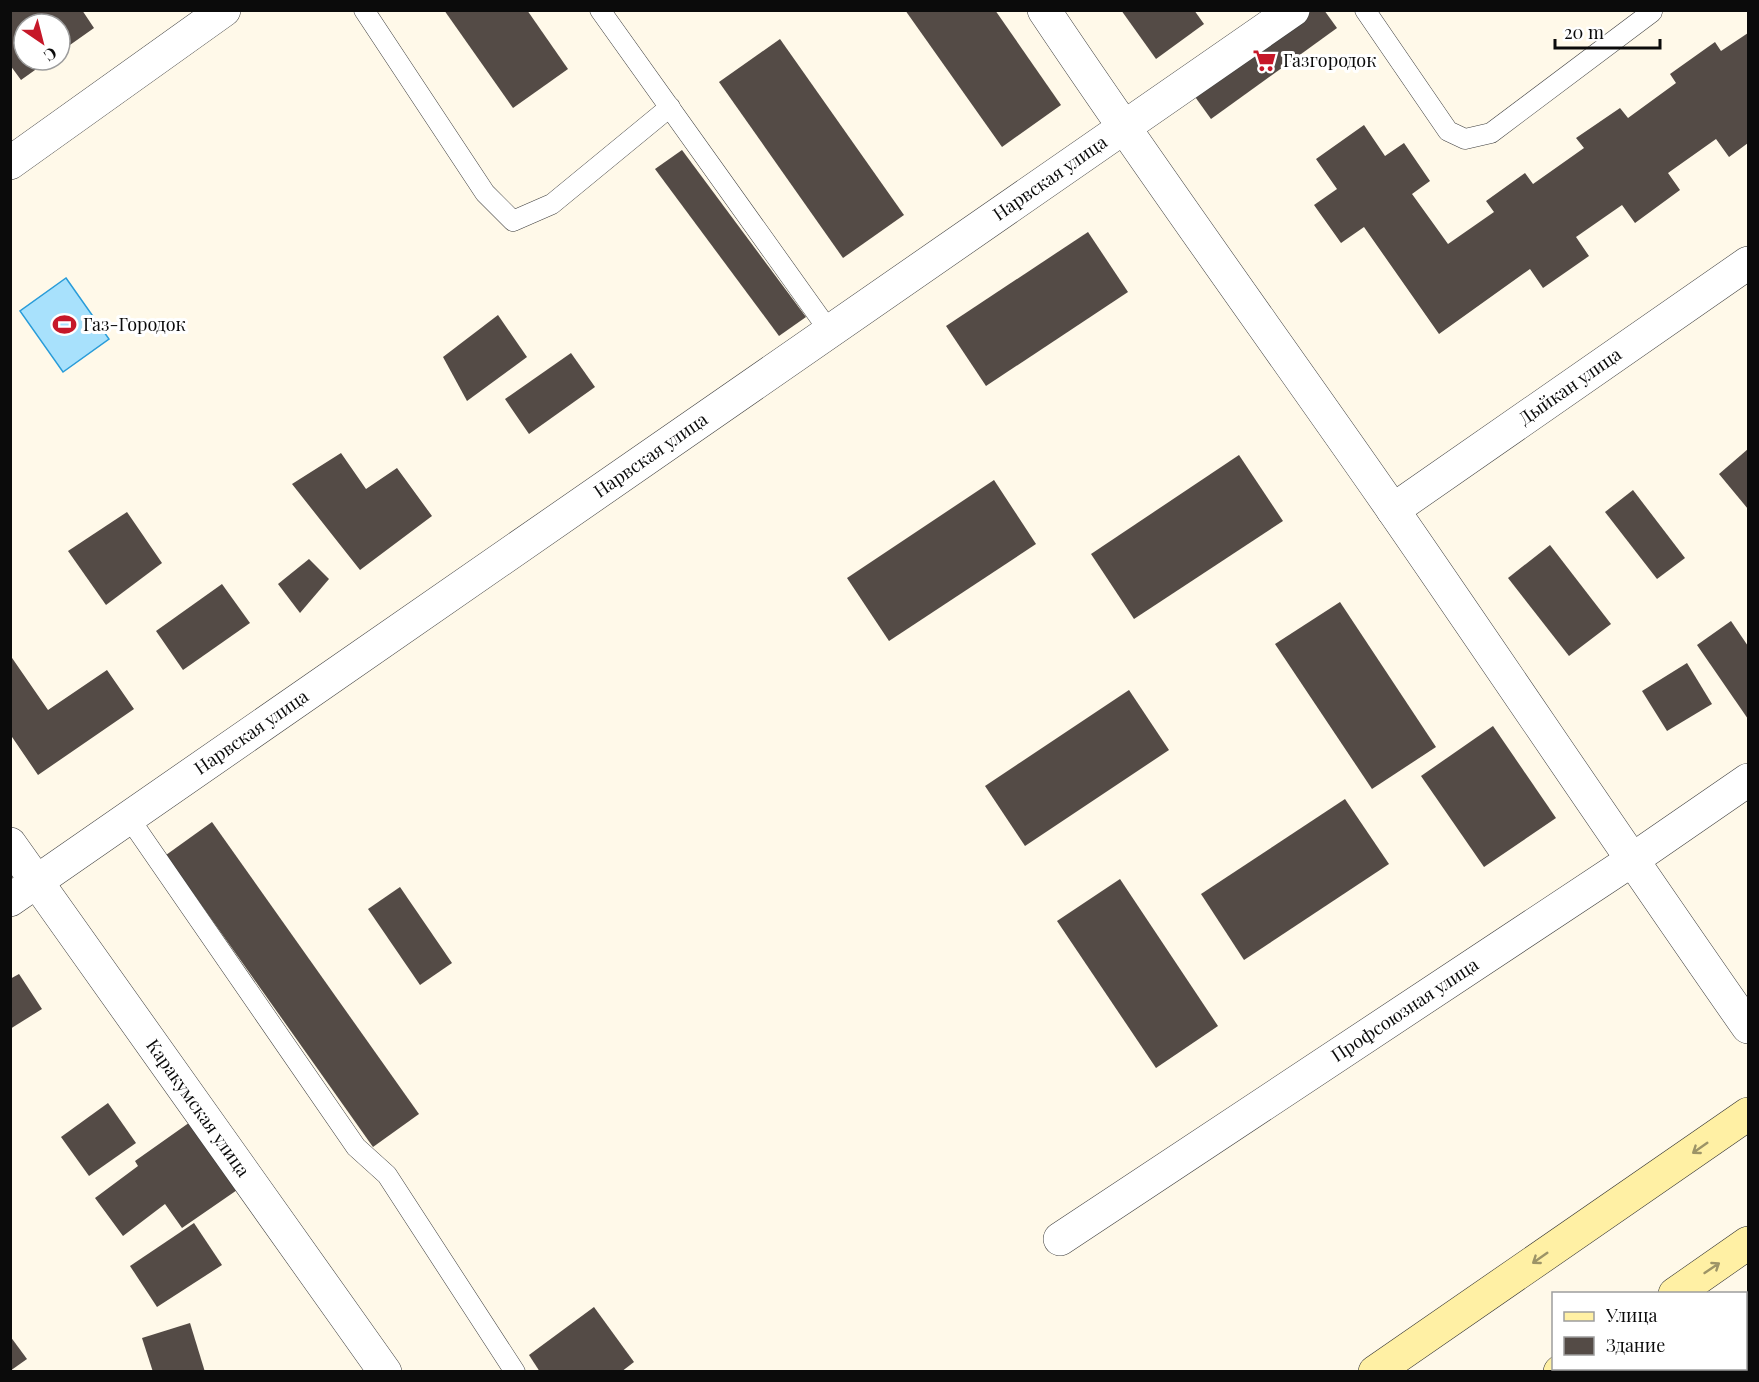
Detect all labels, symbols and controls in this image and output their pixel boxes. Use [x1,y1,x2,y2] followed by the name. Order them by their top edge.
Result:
[12,12,72,72] north arrow
[1555,12,1660,50] scale bar
[1564,20,1604,44] text: 20 m
[40,43,62,67] text: С
[1252,48,1278,74] supermarket icon: Газгородок
[1283,48,1377,72] place label: Газгородок
[988,130,1111,226] street label: Нарвская улица
[52,312,78,338] sports icon: Газ-Городок
[83,312,186,336] place label: Газ-Городок
[1514,342,1626,430] street label: Дыйкан улица
[589,407,712,503] street label: Нарвская улица
[189,684,313,780] street label: Нарвская улица
[1326,952,1483,1067] street label: Профсоюзная улица
[141,1034,256,1181] street label: Каракумская улица
[1693,1142,1709,1154] one-way arrow
[1532,1252,1548,1264] one-way arrow
[1703,1262,1719,1274] one-way arrow
[1552,1292,1747,1370] legend
[1605,1303,1657,1327] text: Улица
[1606,1333,1665,1357] text: Здание

